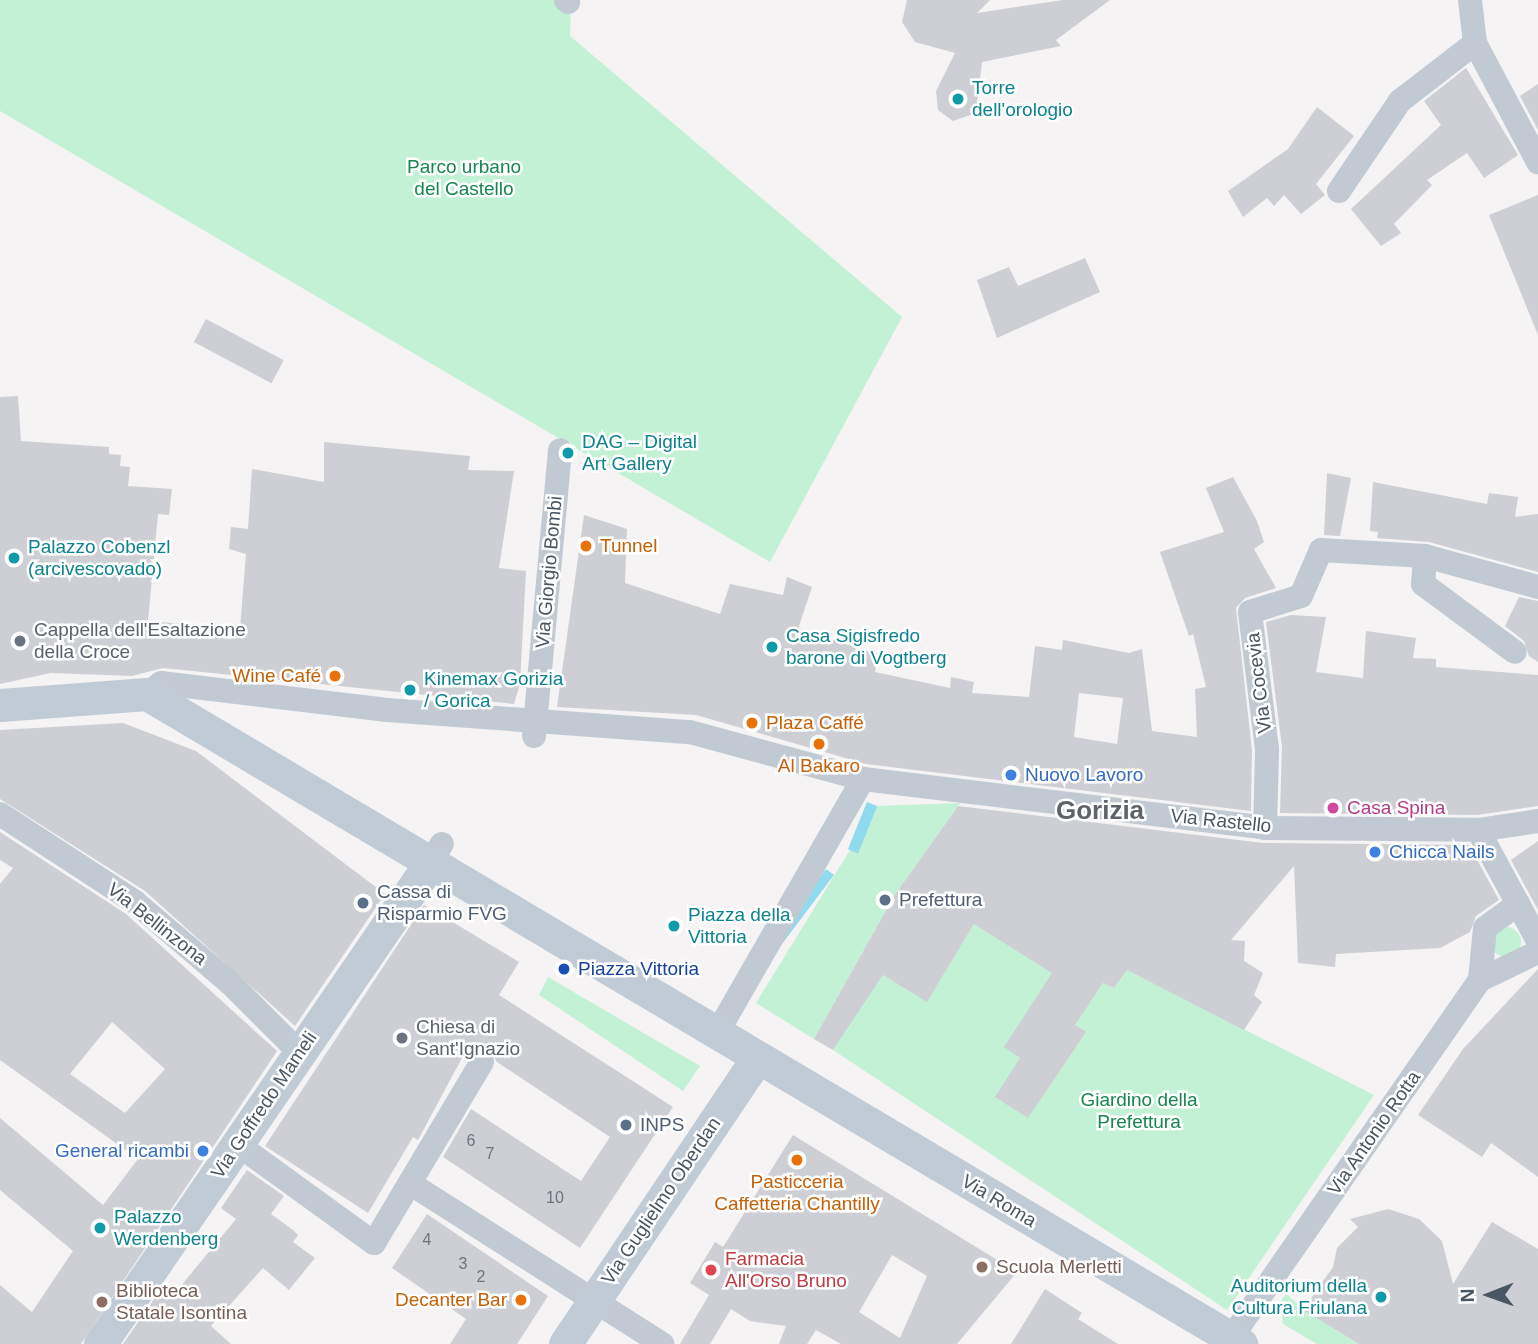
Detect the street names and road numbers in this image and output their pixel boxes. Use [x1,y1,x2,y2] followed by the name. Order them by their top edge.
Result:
[531,495,567,649] street label: Via Giorgio Bombi
[1242,631,1276,735] street label: Via Cocevia
[1170,804,1272,838] street label: Via Rastello
[103,878,211,970] street label: Via Bellinzona
[206,1027,322,1183] street label: Via Goffredo Mameli
[1322,1066,1426,1200] street label: Via Antonio Rotta
[596,1113,726,1289] street label: Via Guglielmo Oberdan
[958,1170,1040,1232] street label: Via Roma

